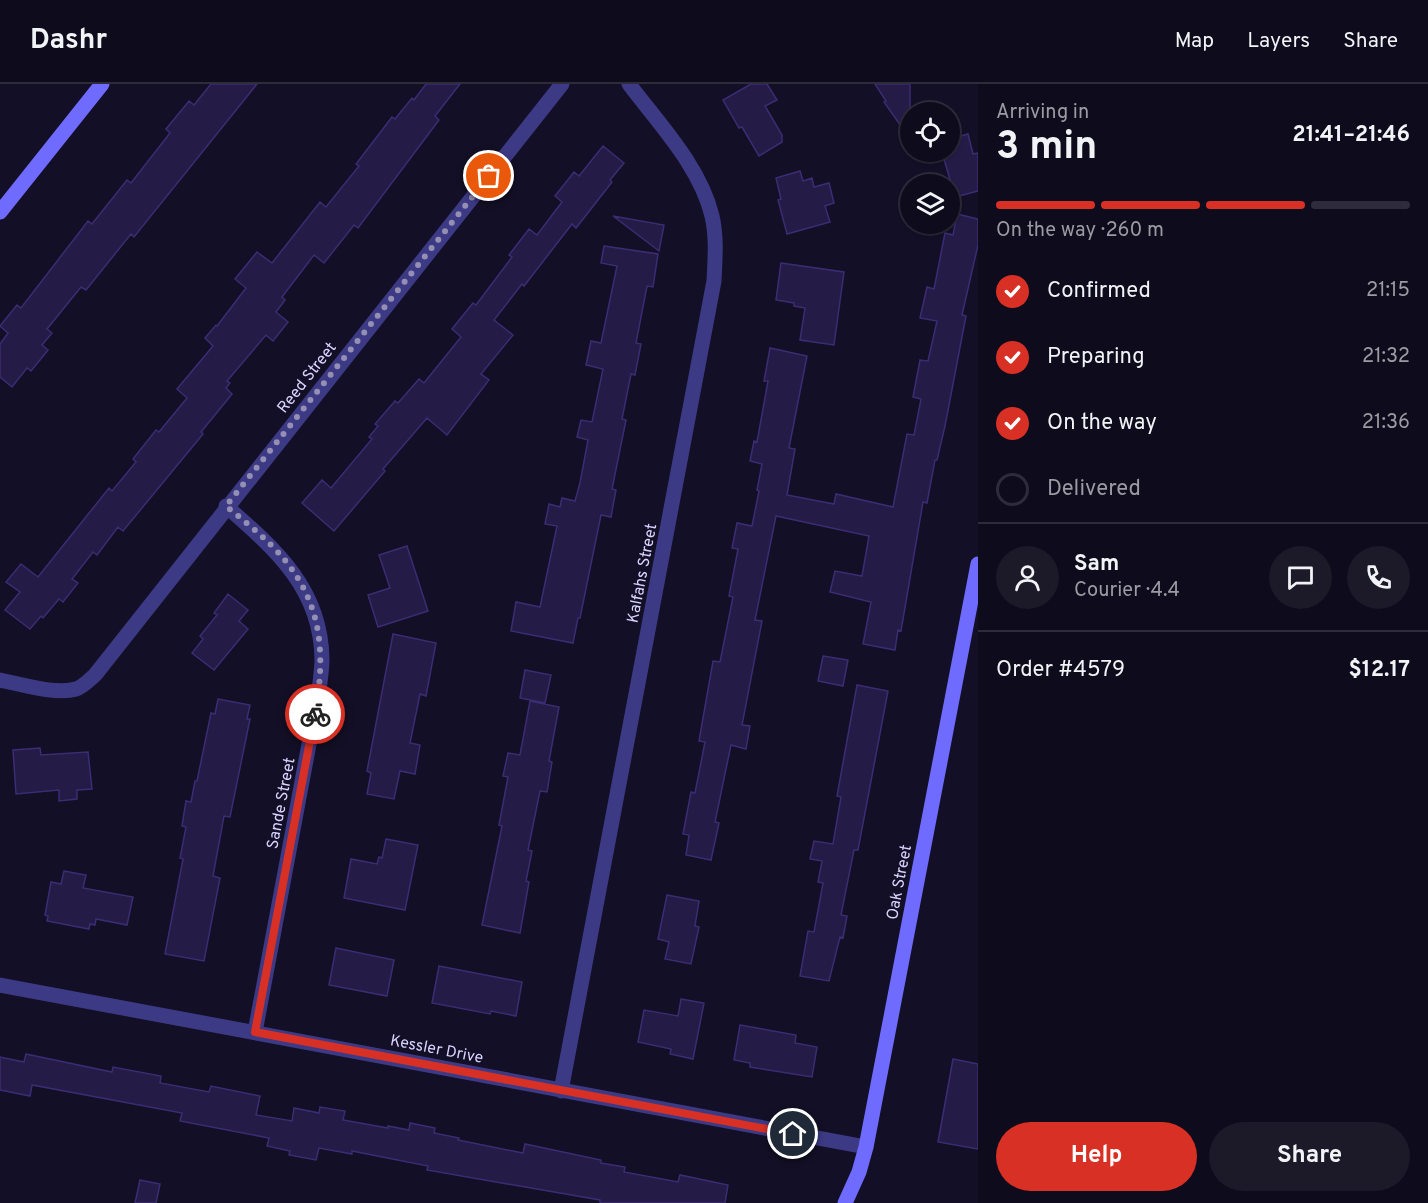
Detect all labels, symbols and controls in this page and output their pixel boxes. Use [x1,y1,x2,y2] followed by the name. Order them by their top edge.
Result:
[30,23,107,59] text: Dashr
[1175,28,1214,55] text: Map
[1247,28,1310,55] text: Layers
[1343,28,1398,55] text: Share
[996,100,1089,126] text: Arriving in
[900,102,960,234] map controls
[900,102,960,162] button: locate
[1292,122,1410,149] text: 21:41–21:46
[996,124,1097,173] text: 3 min
[463,150,514,201] pin
[472,159,505,192] icon: bag
[900,174,960,234] button: layers
[996,218,1164,244] text: On the way · 260 m
[996,275,1029,308] icon: check
[1047,278,1151,305] text: Confirmed
[1366,278,1410,304] text: 21:15
[274,339,342,418] street label: Reed Street
[996,341,1029,374] icon: check
[1047,344,1145,371] text: Preparing
[1362,344,1410,370] text: 21:32
[996,407,1029,440] icon: check
[1047,410,1157,437] text: On the way
[1362,410,1410,436] text: 21:36
[1047,476,1141,503] text: Delivered
[624,522,662,625] street label: Kalfahs Street
[996,546,1059,609] button: person
[1269,546,1332,609] button: chat
[1347,546,1410,609] button: phone
[1074,551,1119,578] text: Sam
[1074,578,1180,604] text: Courier · 4.4
[996,657,1125,684] text: Order #4579
[1349,657,1410,684] text: $12.17
[285,684,345,744] courier
[299,698,332,731] icon: bike
[263,756,301,851] street label: Sande Street
[883,843,917,922] street label: Oak Street
[388,1031,485,1069] street label: Kessler Drive
[767,1108,818,1159] pin
[776,1117,809,1150] icon: home
[996,1122,1197,1191] button: Help
[1209,1122,1410,1191] button: Share

